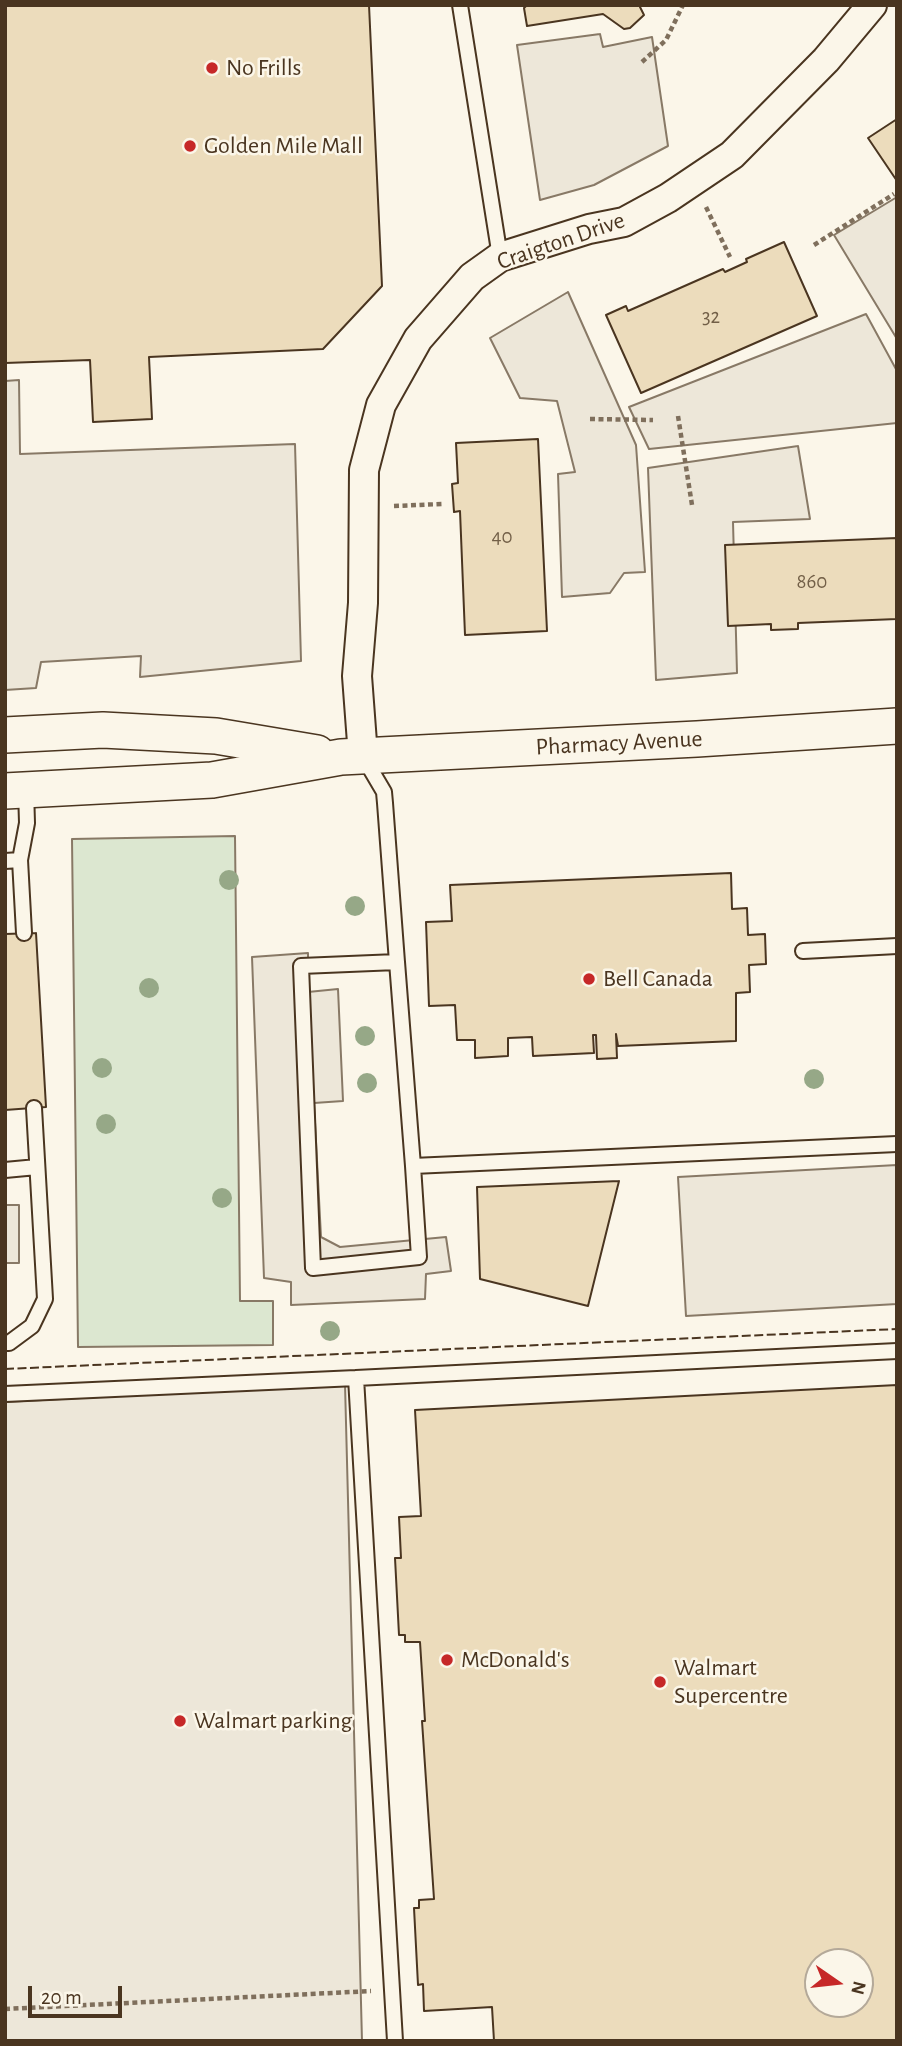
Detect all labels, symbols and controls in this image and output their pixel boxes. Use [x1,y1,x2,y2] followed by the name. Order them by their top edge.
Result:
[226,54,301,82] place label: No Frills
[204,60,220,76] marker: No Frills
[204,132,363,160] place label: Golden Mile Mall
[182,138,198,154] marker: Golden Mile Mall
[493,206,629,276] street label: Craigton Drive
[702,304,720,330] house number: 32
[491,524,513,550] house number: 40
[797,569,827,595] house number: 860
[535,724,703,762] street label: Pharmacy Avenue
[603,965,713,993] place label: Bell Canada
[581,971,597,987] marker: Bell Canada
[461,1646,570,1674] place label: McDonald's
[439,1652,455,1668] marker: McDonald's
[674,1654,788,1710] place label: Walmart Supercentre
[652,1674,668,1690] marker: Walmart Supercentre
[194,1707,352,1735] place label: Walmart parking
[172,1713,188,1729] marker: Walmart parking
[804,1948,874,2018] north arrow
[32,1972,126,2016] scale bar
[847,1979,869,1996] text: N
[41,1987,82,2008] text: 20 m

